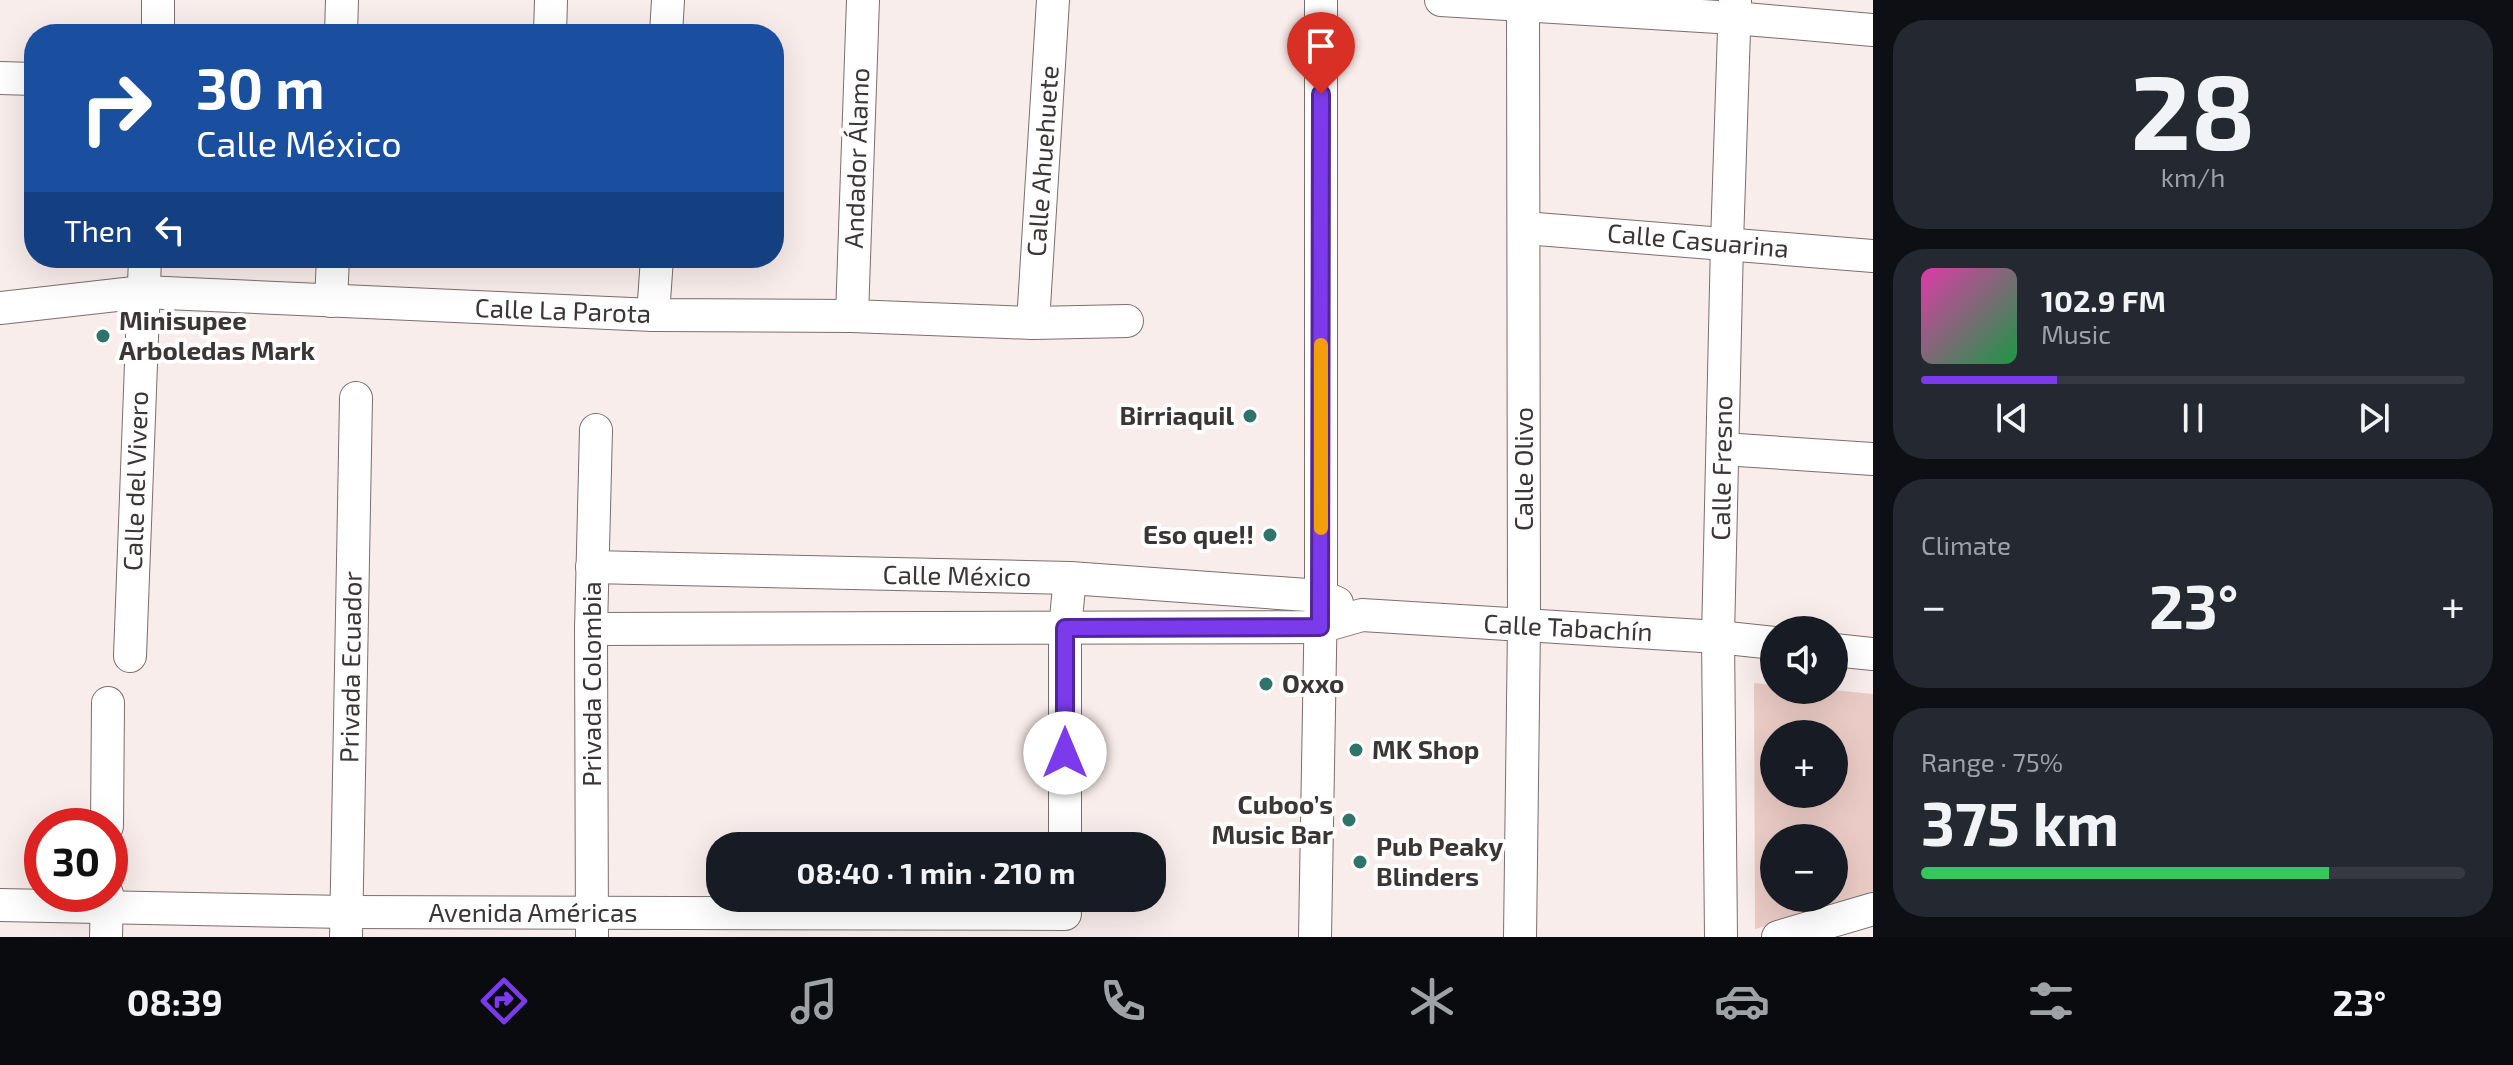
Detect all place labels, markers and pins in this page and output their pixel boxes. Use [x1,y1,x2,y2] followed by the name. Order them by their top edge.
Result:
[1287,12,1355,94] pin
[119,304,316,365] place label: Minisupee Arboledas Mark
[94,327,112,345] marker: Minisupee Arboledas Mark
[1119,399,1234,430] place label: Birriaquil
[1241,407,1259,425] marker: Birriaquil
[1143,518,1254,549] place label: Eso que!!
[1261,526,1279,544] marker: Eso que!!
[1282,667,1344,698] place label: Oxxo
[1257,675,1275,693] marker: Oxxo
[1372,733,1479,764] place label: MK Shop
[1347,741,1365,759] marker: MK Shop
[1211,788,1333,849] place label: Cuboo’s Music Bar
[1340,811,1358,829] marker: Cuboo’s Music Bar
[1376,830,1504,891] place label: Pub Peaky Blinders
[1351,853,1369,871] marker: Pub Peaky Blinders

